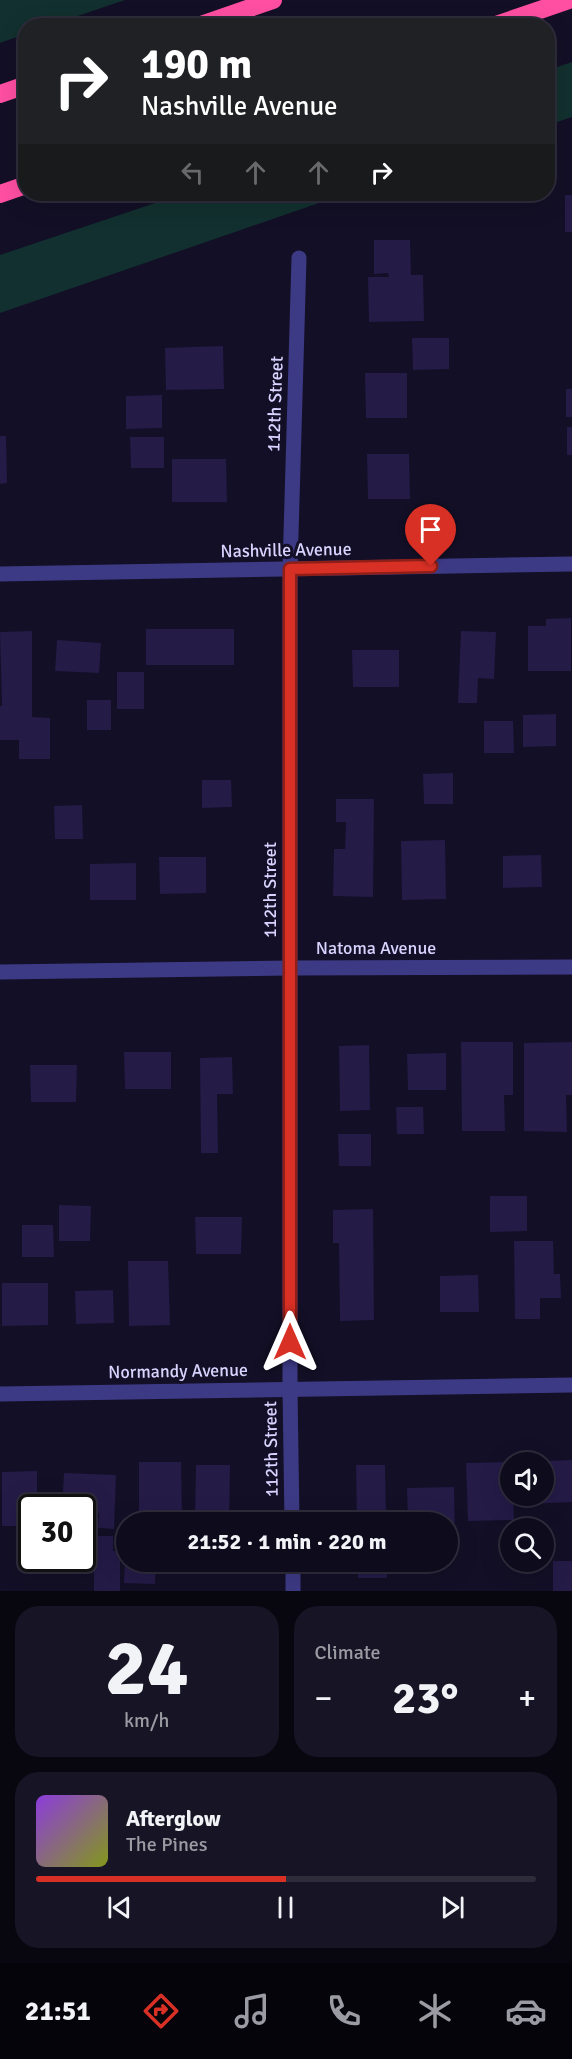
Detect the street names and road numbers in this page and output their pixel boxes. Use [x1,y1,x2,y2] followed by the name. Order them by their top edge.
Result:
[262,356,288,452] street label: 112th Street
[220,538,352,562] street label: Nashville Avenue
[259,842,281,938] street label: 112th Street
[316,937,436,959] street label: Natoma Avenue
[108,1359,248,1383] street label: Normandy Avenue
[259,1401,283,1497] street label: 112th Street

